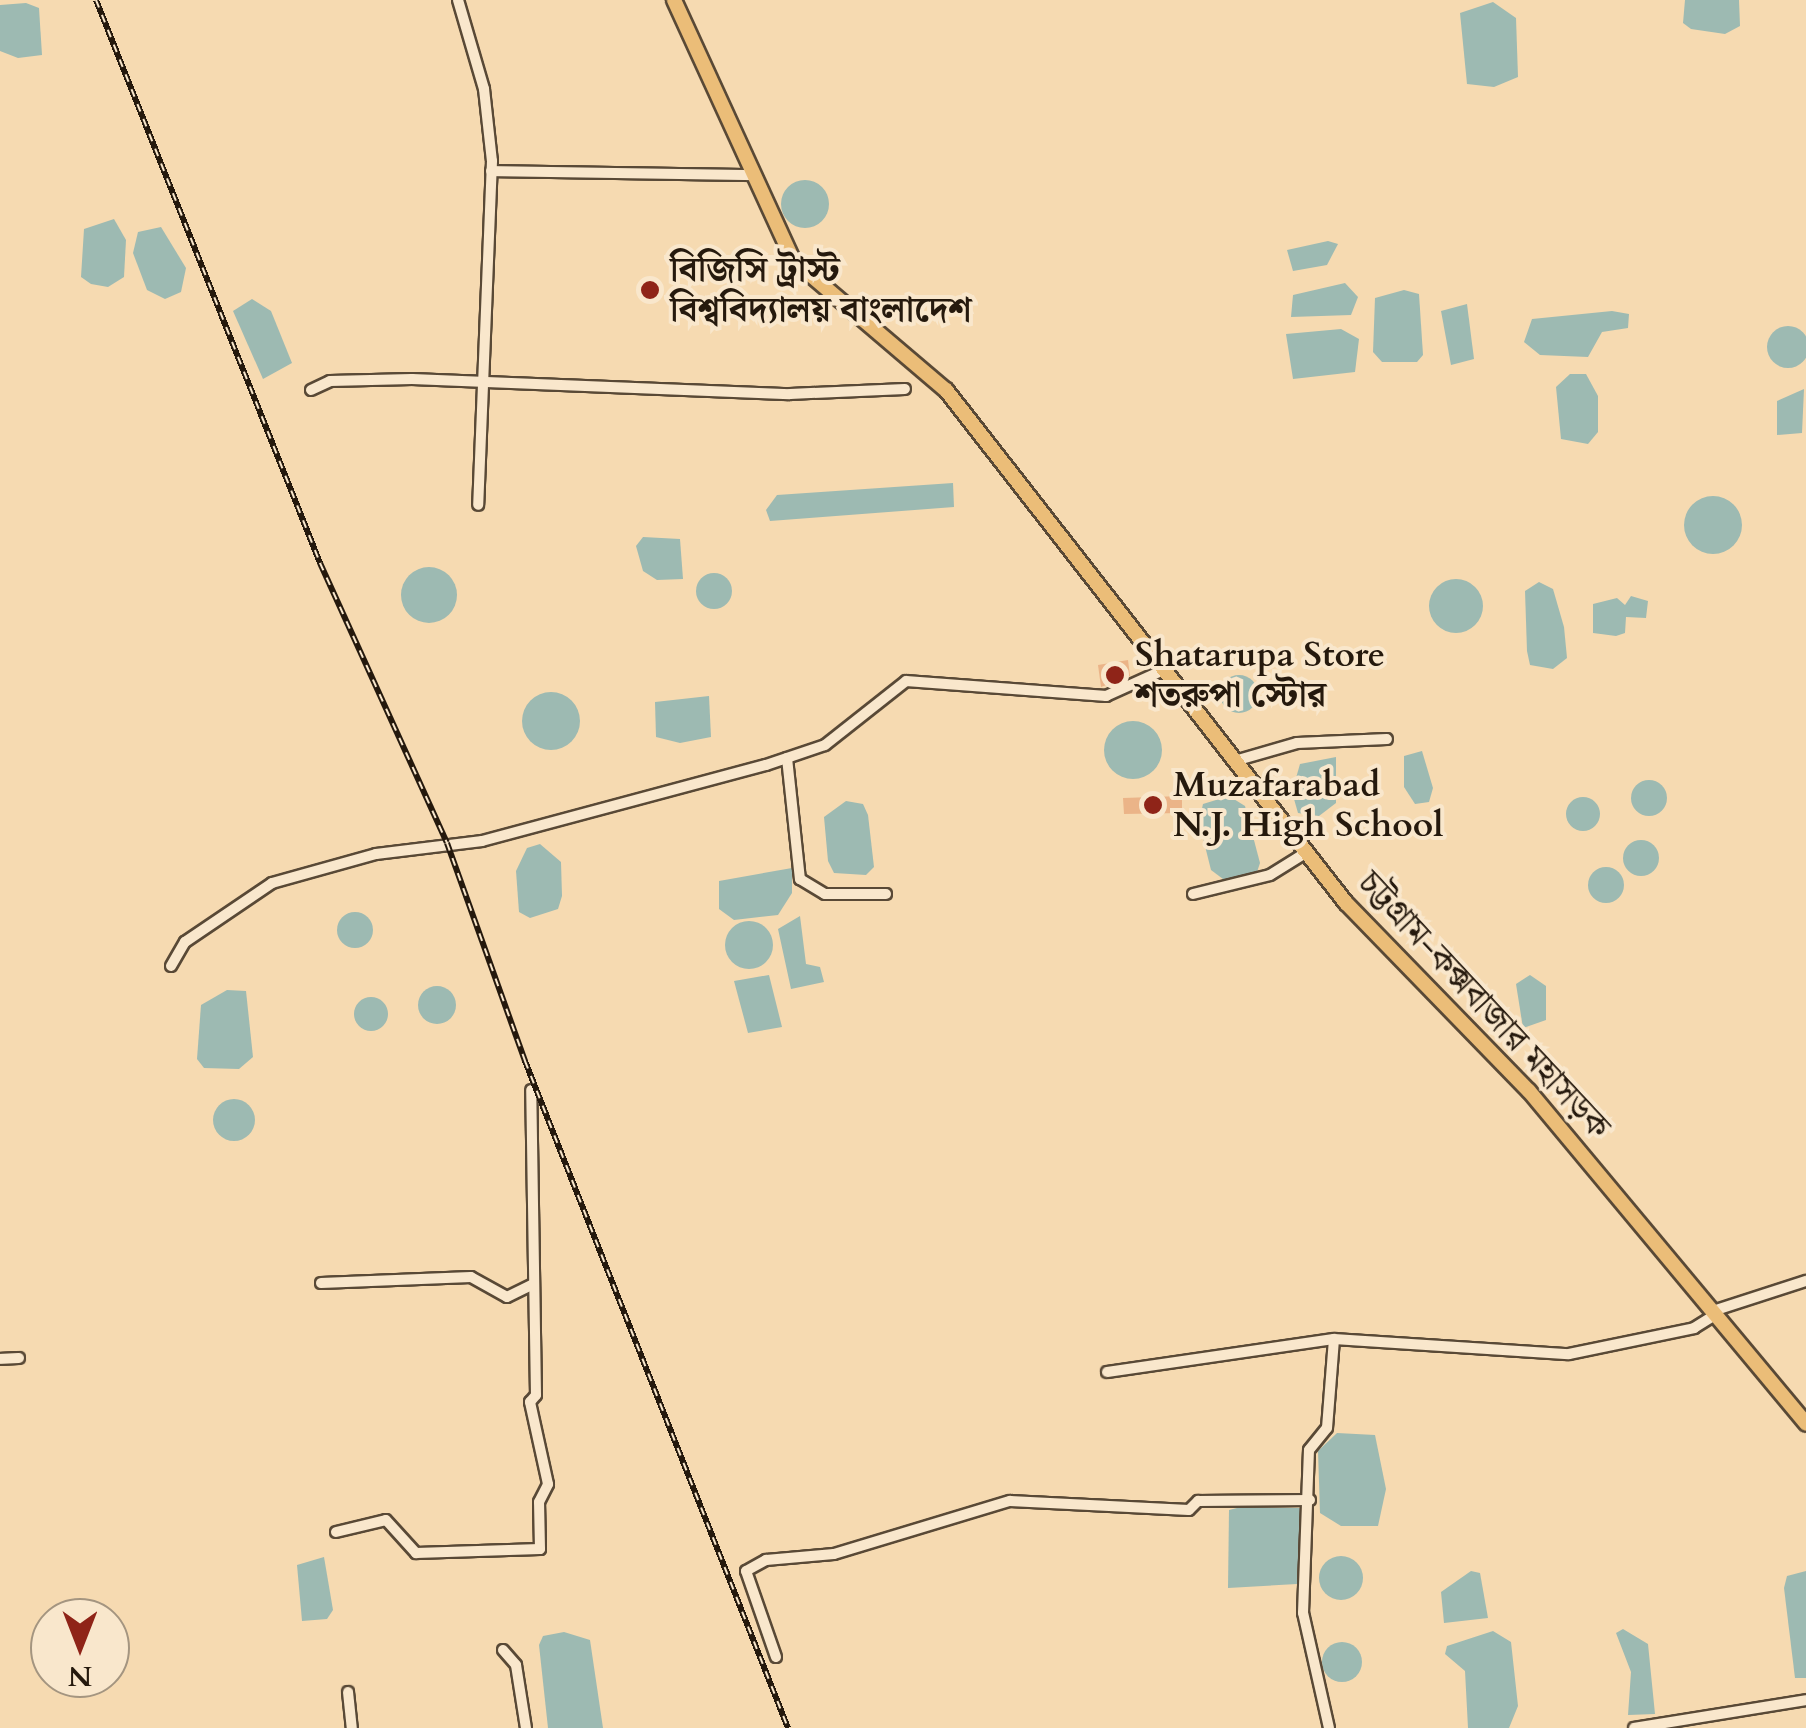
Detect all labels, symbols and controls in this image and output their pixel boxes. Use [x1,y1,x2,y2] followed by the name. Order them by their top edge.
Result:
[670,249,972,331] place label: বিজিসি ট্রাস্ট বিশ্ববিদ্যালয় বাংলাদেশ
[639,279,661,301] marker: বিজিসি ট্রাস্ট বিশ্ববিদ্যালয় বাংলাদেশ
[1135,634,1385,716] place label: Shatarupa Store শতরুপা স্টোর
[1104,664,1126,686] marker: Shatarupa Store শতরুপা স্টোর
[1173,764,1443,846] place label: Muzafarabad N.J. High School
[1142,794,1164,816] marker: Muzafarabad N.J. High School
[1349,862,1619,1148] street label: চট্টগ্রাম-কক্সবাজার মহাসড়ক
[30,1598,130,1698] north arrow
[68,1657,92,1695] text: N

